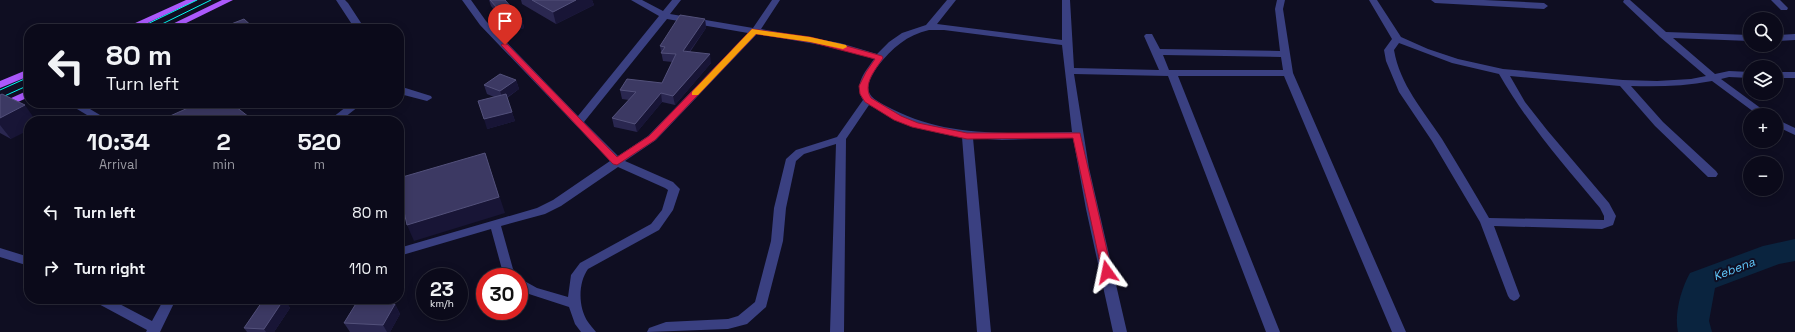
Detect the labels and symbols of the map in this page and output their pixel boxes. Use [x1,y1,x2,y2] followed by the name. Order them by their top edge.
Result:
[488,4,522,45] pin
[1086,251,1128,293] position arrow
[1711,254,1757,284] water label: Kebena
[476,268,528,320] speed limit sign: 30

